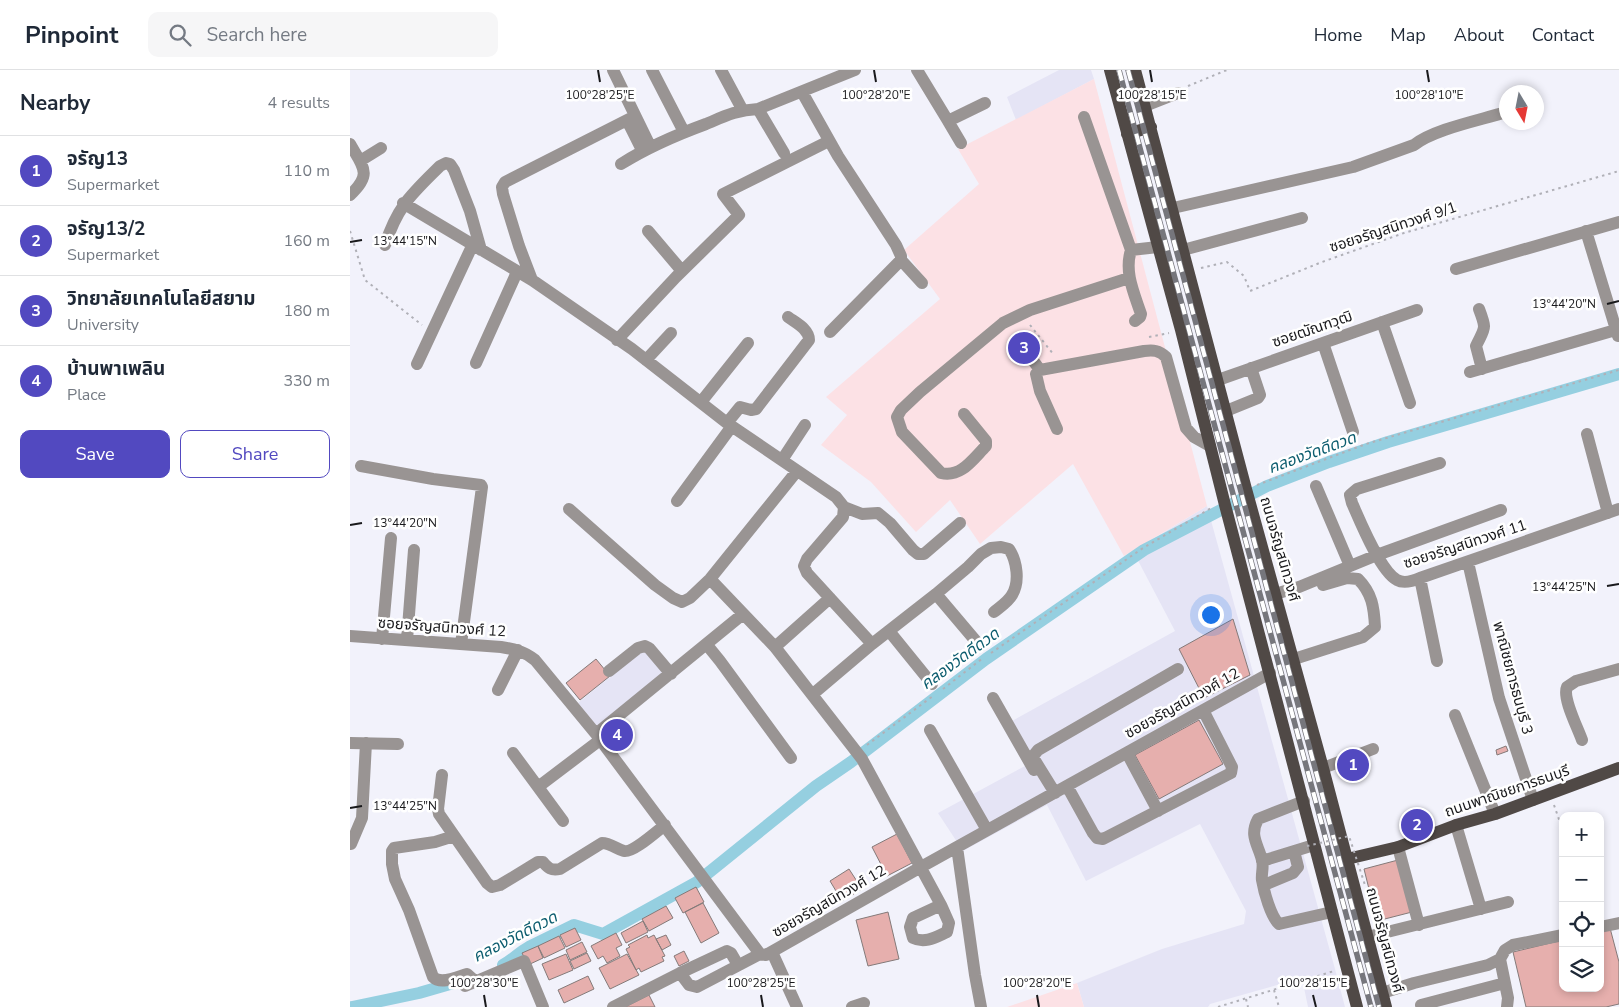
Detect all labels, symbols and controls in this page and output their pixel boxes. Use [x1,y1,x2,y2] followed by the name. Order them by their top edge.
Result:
[148,12,498,57] search box
[25,19,118,51] text: Pinpoint
[166,21,194,49] icon: search
[206,22,307,48] text: Search here
[1314,23,1362,47] text: Home
[1390,23,1426,47] text: Map
[1454,23,1504,47] text: About
[1532,23,1594,47] text: Contact
[1499,85,1544,130] north arrow
[565,87,635,103] text: 100°28'25"E
[841,87,911,103] text: 100°28'20"E
[1117,87,1187,103] text: 100°28'15"E
[1394,87,1464,103] text: 100°28'10"E
[20,89,90,117] text: Nearby
[268,92,330,114] text: 4 results
[67,146,128,172] text: จรัญ13
[31,160,41,182] text: 1
[283,160,330,182] text: 110 m
[67,174,159,196] text: Supermarket
[1327,197,1459,257] street label: ซอยจรัญสนิทวงศ์ 9/1
[67,216,145,242] text: จรัญ13/2
[31,230,41,252] text: 2
[283,230,330,252] text: 160 m
[373,233,437,249] text: 13°44'15"N
[67,244,159,266] text: Supermarket
[67,286,256,312] text: วิทยาลัยเทคโนโลยีสยาม
[1532,296,1596,312] text: 13°44'20"N
[31,300,41,322] text: 3
[283,300,330,322] text: 180 m
[1269,306,1355,352] street label: ซอยฒัณฑวุฒิ
[67,314,139,336] text: University
[1008,329,1040,367] pin: 3
[67,356,165,382] text: บ้านพาเพลิน
[31,370,41,392] text: 4
[283,370,330,392] text: 330 m
[67,384,106,406] text: Place
[1265,427,1360,479] water label: คลองวัดดีดวด
[20,430,170,478] button: Save
[180,430,330,478] button: Share
[1255,494,1305,604] street label: ถนนจรัญสนิทวงศ์
[373,515,437,531] text: 13°44'20"N
[1401,515,1529,573] street label: ซอยจรัญสนิทวงศ์ 11
[1532,579,1596,595] text: 13°44'25"N
[1198,602,1224,628] your location
[377,613,507,641] street label: ซอยจรัญสนิทวงศ์ 12
[1488,619,1538,737] street label: พาณิชยการธนบุรี 3
[916,622,1005,695] water label: คลองวัดดีดวด
[1121,663,1243,743] street label: ซอยจรัญสนิทวงศ์ 12
[601,716,633,754] pin: 4
[1337,746,1369,784] pin: 1
[1442,760,1572,822] street label: ถนนพาณิชยการธนบุรี
[373,798,437,814] text: 13°44'25"N
[1401,806,1433,844] pin: 2
[1559,812,1604,992] map controls
[1559,812,1604,857] button: +
[1559,857,1604,902] button: −
[768,860,890,942] street label: ซอยจรัญสนิทวงศ์ 12
[1361,885,1409,995] street label: ถนนจรัญสนิทวงศ์
[1559,902,1604,947] button: locate
[469,906,562,968] water label: คลองวัดดีดวด
[1559,947,1604,992] button: layers
[449,975,519,991] text: 100°28'30"E
[726,975,796,991] text: 100°28'25"E
[1002,975,1072,991] text: 100°28'20"E
[1278,975,1348,991] text: 100°28'15"E

